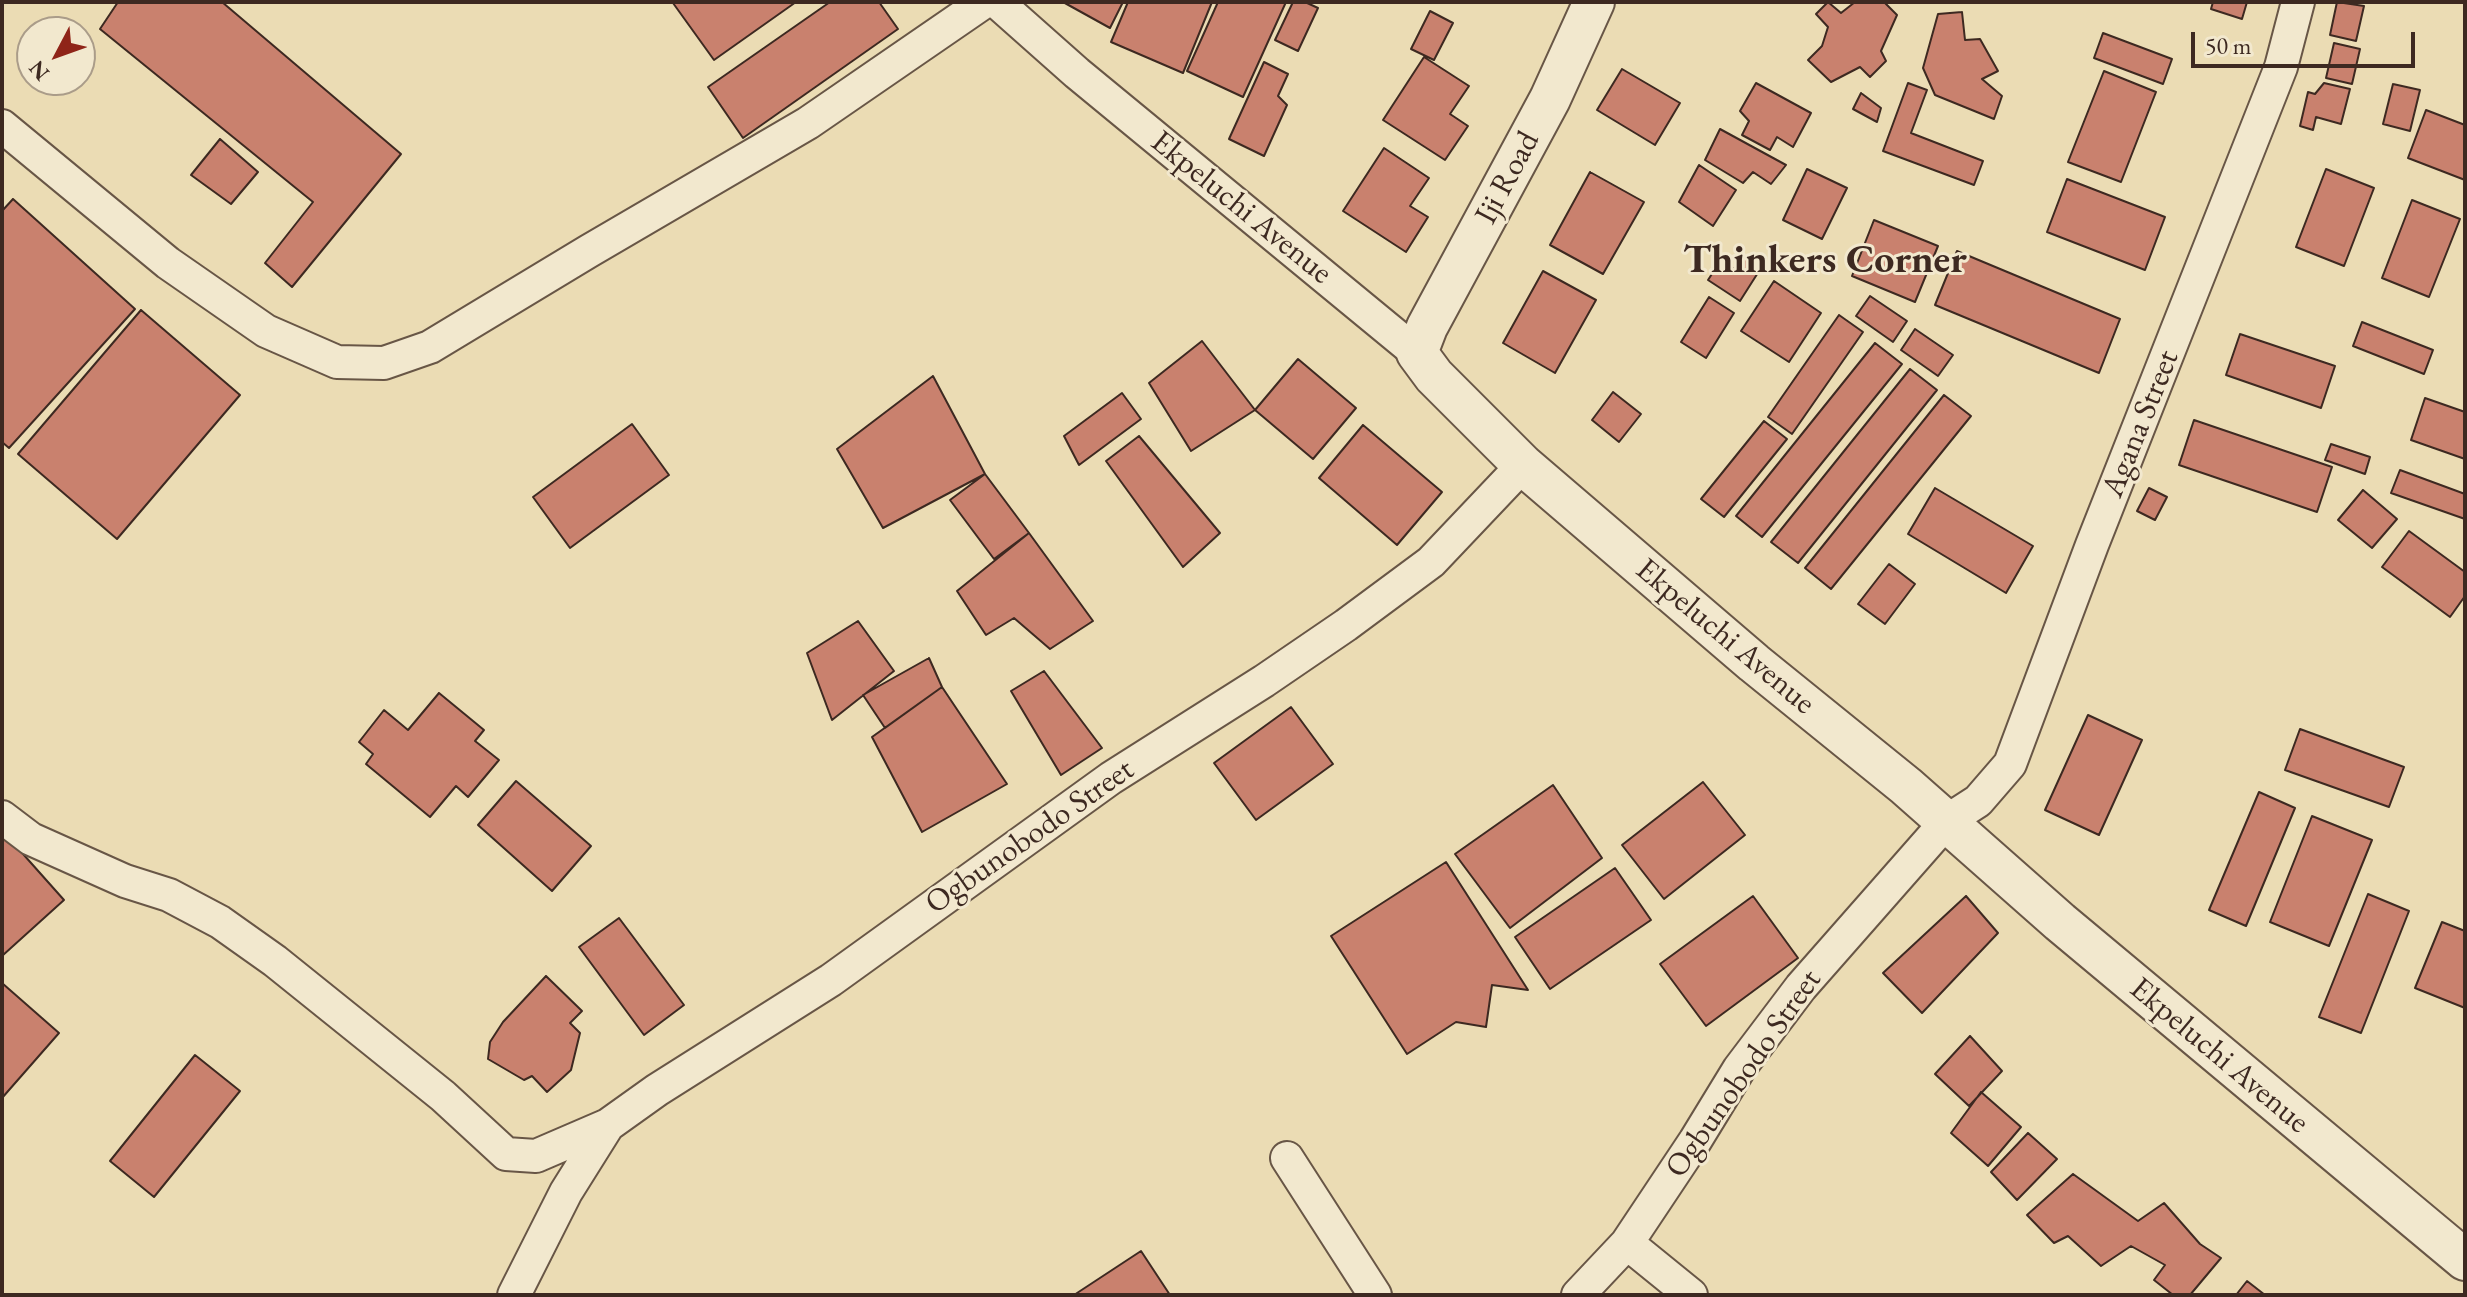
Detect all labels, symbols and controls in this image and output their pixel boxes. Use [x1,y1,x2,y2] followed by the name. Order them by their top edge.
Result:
[16,16,96,96] north arrow
[2195,16,2419,66] scale bar
[2205,30,2252,61] text: 50 m
[22,55,56,87] text: N
[1143,123,1339,293] street label: Ekpeluchi Avenue
[1468,125,1548,231] street label: Iji Road
[1683,237,1967,285] district label: Thinkers Corner
[2094,345,2188,503] street label: Agana Street
[1628,551,1822,723] street label: Ekpeluchi Avenue
[918,751,1142,923] street label: Ogbunobodo Street
[1658,962,1830,1186] street label: Ogbunobodo Street
[2122,970,2316,1142] street label: Ekpeluchi Avenue

